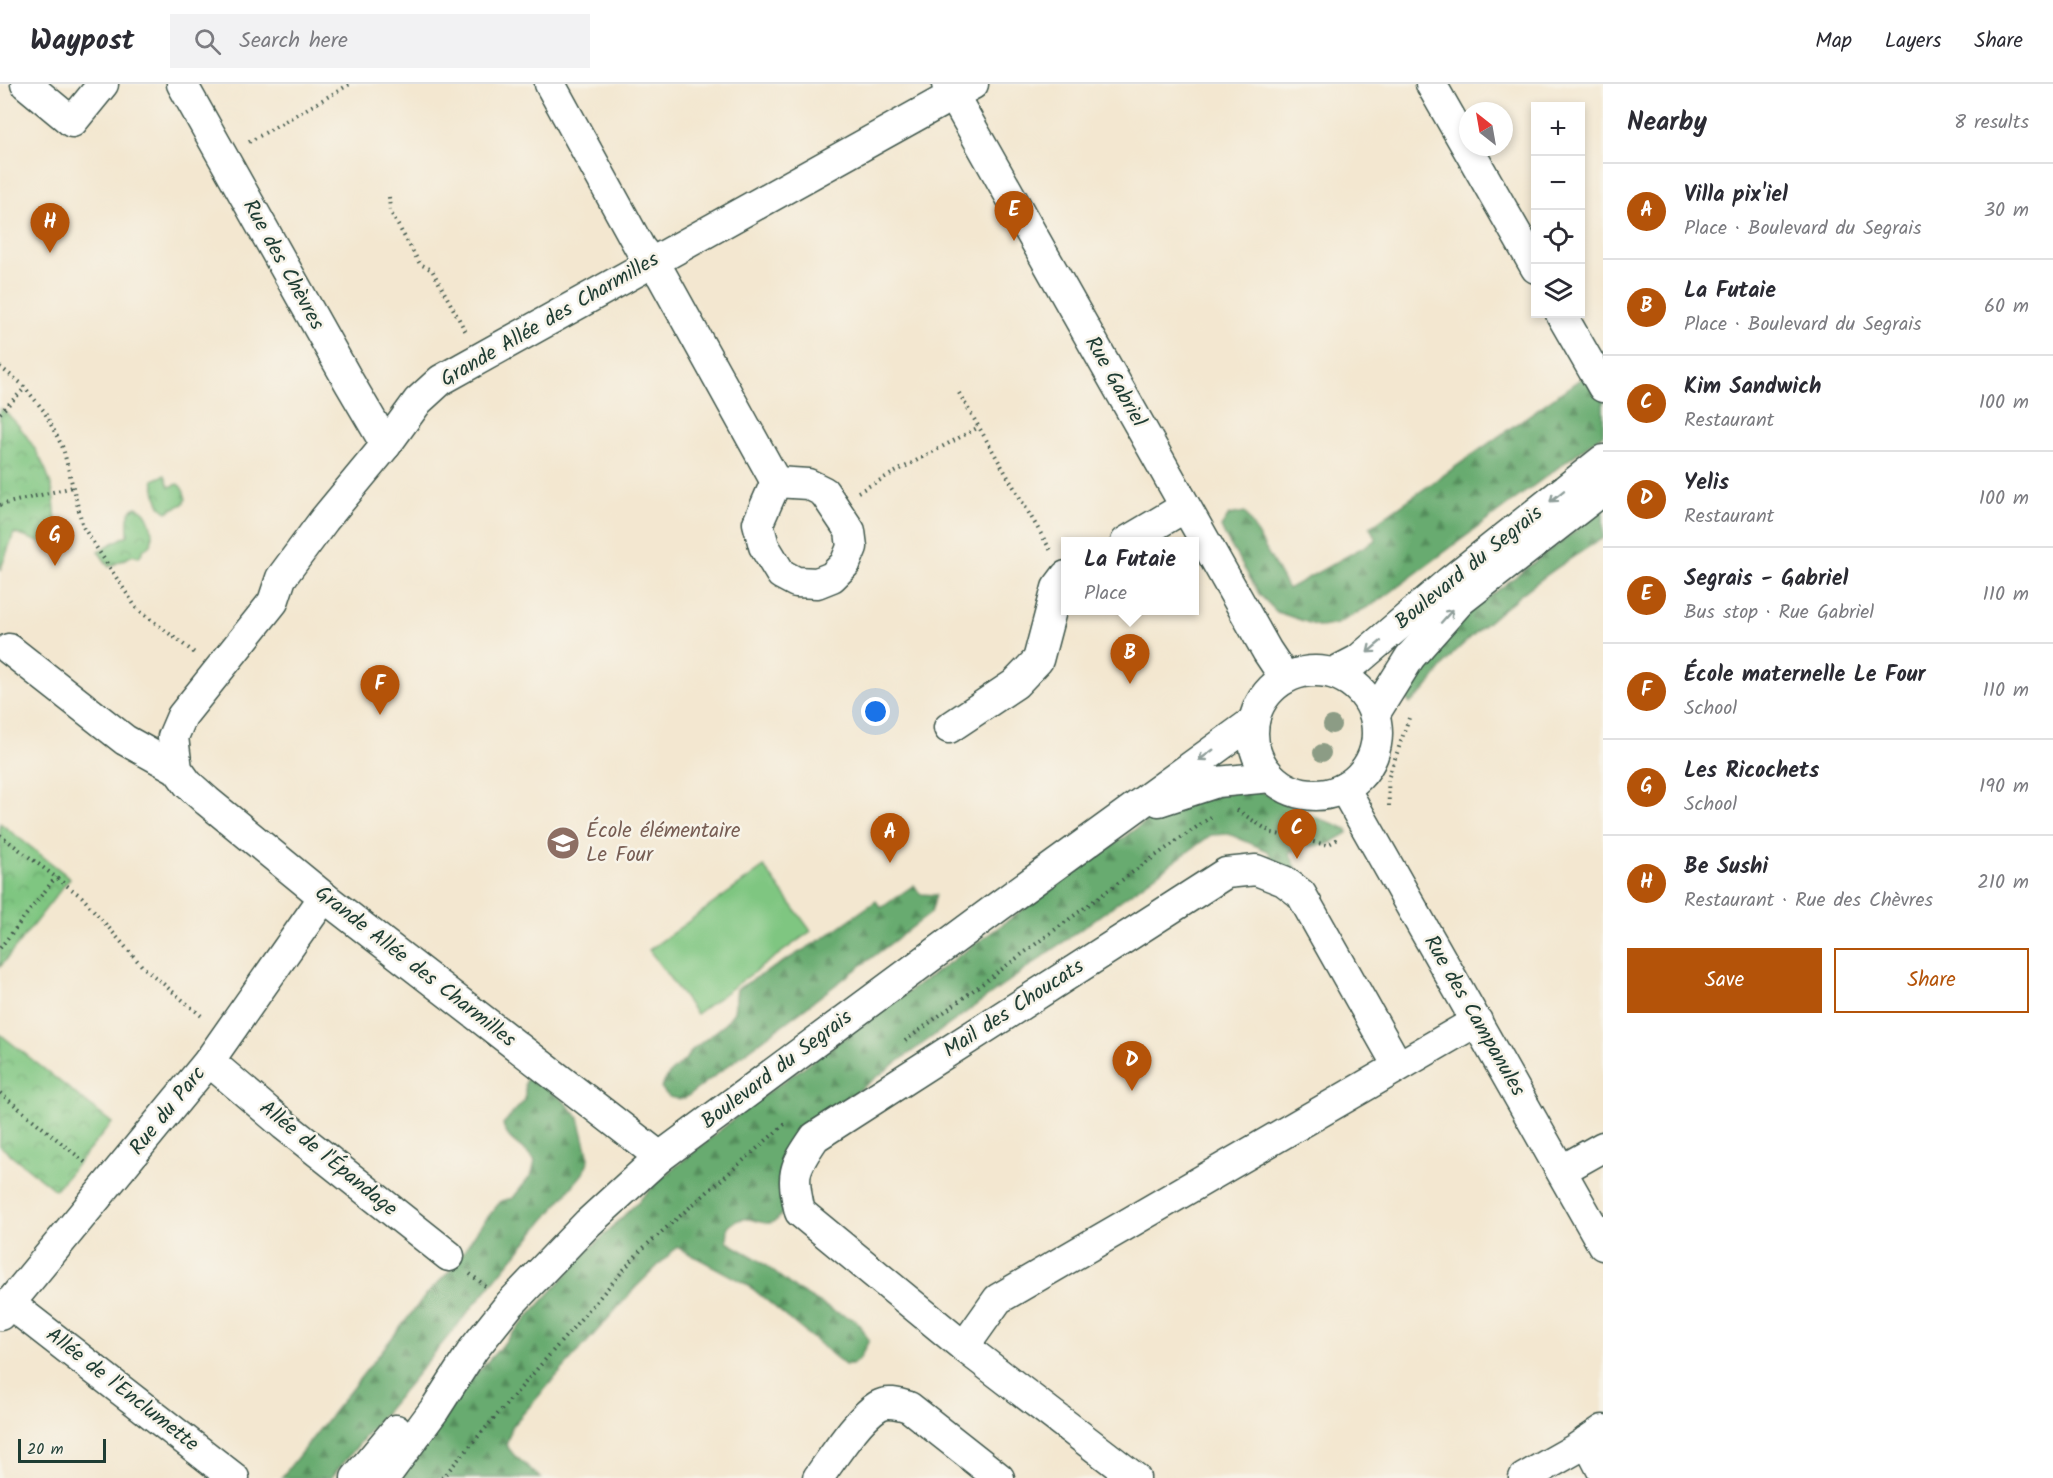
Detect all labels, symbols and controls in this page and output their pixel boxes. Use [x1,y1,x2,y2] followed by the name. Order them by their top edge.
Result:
[170,14,590,68] search box
[30,19,134,64] text: Waypost
[239,24,348,59] text: Search here
[191,25,224,58] icon: search
[1815,25,1852,58] text: Map
[1885,25,1941,58] text: Layers
[1974,25,2023,58] text: Share
[1459,102,1513,156] north arrow
[1531,102,1585,318] map controls
[1531,102,1585,156] button: +
[1627,102,1707,144] text: Nearby
[1954,107,2029,139] text: 8 results
[1531,156,1585,210] button: −
[1684,178,1788,213] text: Villa pix'iel
[994,192,1034,241] pin: E
[233,194,333,336] street label: Rue des Chèvres
[1640,195,1653,227] text: A
[1984,195,2029,227] text: 30 m
[31,204,70,253] pin: H
[1531,210,1585,264] button: locate
[1684,213,1922,245] text: Place · Boulevard du Segrais
[435,244,666,396] street label: Grande Allée des Charmilles
[1531,264,1585,318] button: layers
[1684,274,1776,309] text: La Futaie
[1640,291,1653,323] text: B
[1984,291,2029,323] text: 60 m
[1684,309,1922,341] text: Place · Boulevard du Segrais
[1076,330,1154,434] street label: Rue Gabriel
[1684,370,1821,405] text: Kim Sandwich
[1640,387,1653,419] text: C
[1979,387,2029,419] text: 100 m
[1684,405,1774,437] text: Restaurant
[1684,466,1729,501] text: Yelis
[1640,483,1653,515] text: D
[1979,483,2029,515] text: 100 m
[1549,490,1565,503] one-way arrow
[1388,498,1550,638] street label: Boulevard du Segrais
[1684,501,1774,533] text: Restaurant
[36,516,74,566] pin: G
[1061,537,1199,615] popup
[1084,543,1176,578] text: La Futaie
[1684,562,1848,597] text: Segrais - Gabriel
[1084,578,1127,610] text: Place
[1641,579,1652,611] text: E
[1983,579,2029,611] text: 110 m
[1684,597,1874,629] text: Bus stop · Rue Gabriel
[1440,609,1454,624] one-way arrow
[1110,634,1150,684] pin: B
[1366,640,1382,653] one-way arrow
[1684,658,1926,693] text: École maternelle Le Four
[360,666,400,715] pin: F
[1641,675,1652,707] text: F
[1983,675,2029,707] text: 110 m
[1684,693,1737,725] text: School
[861,697,890,726] your location
[1199,749,1215,761] one-way arrow
[1684,754,1819,789] text: Les Ricochets
[1641,771,1652,803] text: G
[1979,771,2029,803] text: 190 m
[1684,789,1737,821] text: School
[1278,810,1316,859] pin: C
[870,814,910,863] pin: A
[586,815,741,872] place label: École élémentaire Le Four
[545,825,581,861] school or university icon: École élémentaire Le Four
[1684,850,1768,885] text: Be Sushi
[1640,867,1653,899] text: H
[1977,867,2029,899] text: 210 m
[307,878,523,1056] street label: Grande Allée des Charmilles
[1684,885,1933,917] text: Restaurant · Rue des Chèvres
[1414,929,1534,1103] street label: Rue des Campanules
[1627,948,1822,1013] button: Save
[1834,948,2029,1013] button: Share
[937,951,1091,1067] street label: Mail des Choucats
[694,1002,860,1138] street label: Boulevard du Segrais
[1112,1042,1152,1091] pin: D
[122,1059,214,1163] street label: Rue du Parc
[252,1093,405,1226] street label: Allée de l'Épandage
[38,1320,206,1461] street label: Allée de l'Enclumette
[18,1436,106,1464] scale bar
[27,1437,63,1462] text: 20 m

